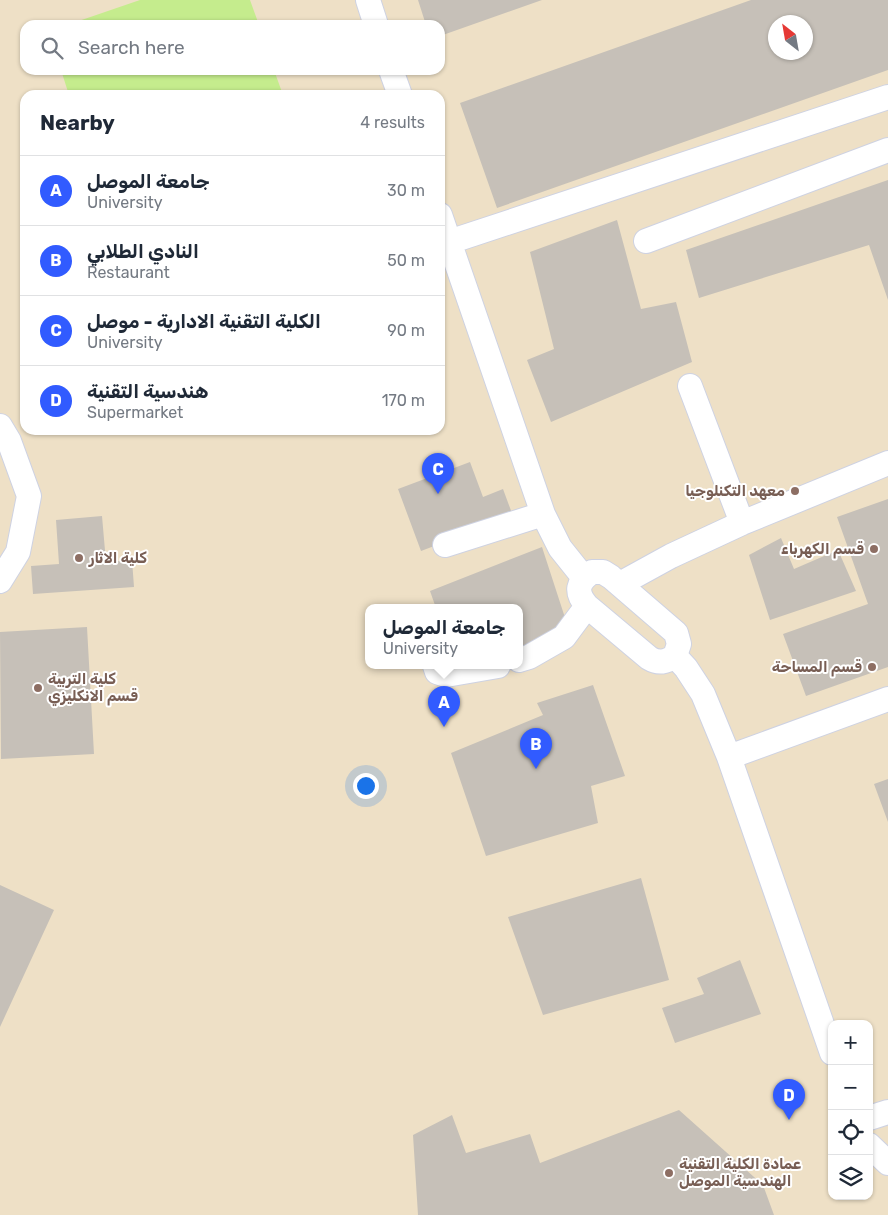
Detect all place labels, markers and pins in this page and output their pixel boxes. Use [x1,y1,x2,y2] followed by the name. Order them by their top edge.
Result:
[422,453,454,494] pin: C
[685,482,785,500] place label: معهد التكنلوجيا
[789,485,801,497] marker: معهد التكنلوجيا
[781,540,864,559] place label: قسم الكهرباء
[868,543,880,555] marker: قسم الكهرباء
[88,549,147,567] place label: كلية الاثار
[73,552,85,564] marker: كلية الاثار
[772,658,862,677] place label: قسم المساحة
[866,661,878,673] marker: قسم المساحة
[48,670,138,707] place label: كلية التربية قسم الانكليزي
[32,682,44,694] marker: كلية التربية قسم الانكليزي
[428,686,460,727] pin: A
[520,728,552,769] pin: B
[773,1079,805,1120] pin: D
[679,1155,802,1190] place label: عمادة الكلية التقنية الهندسية الموصل
[663,1167,675,1179] marker: عمادة الكلية التقنية الهندسية الموصل

